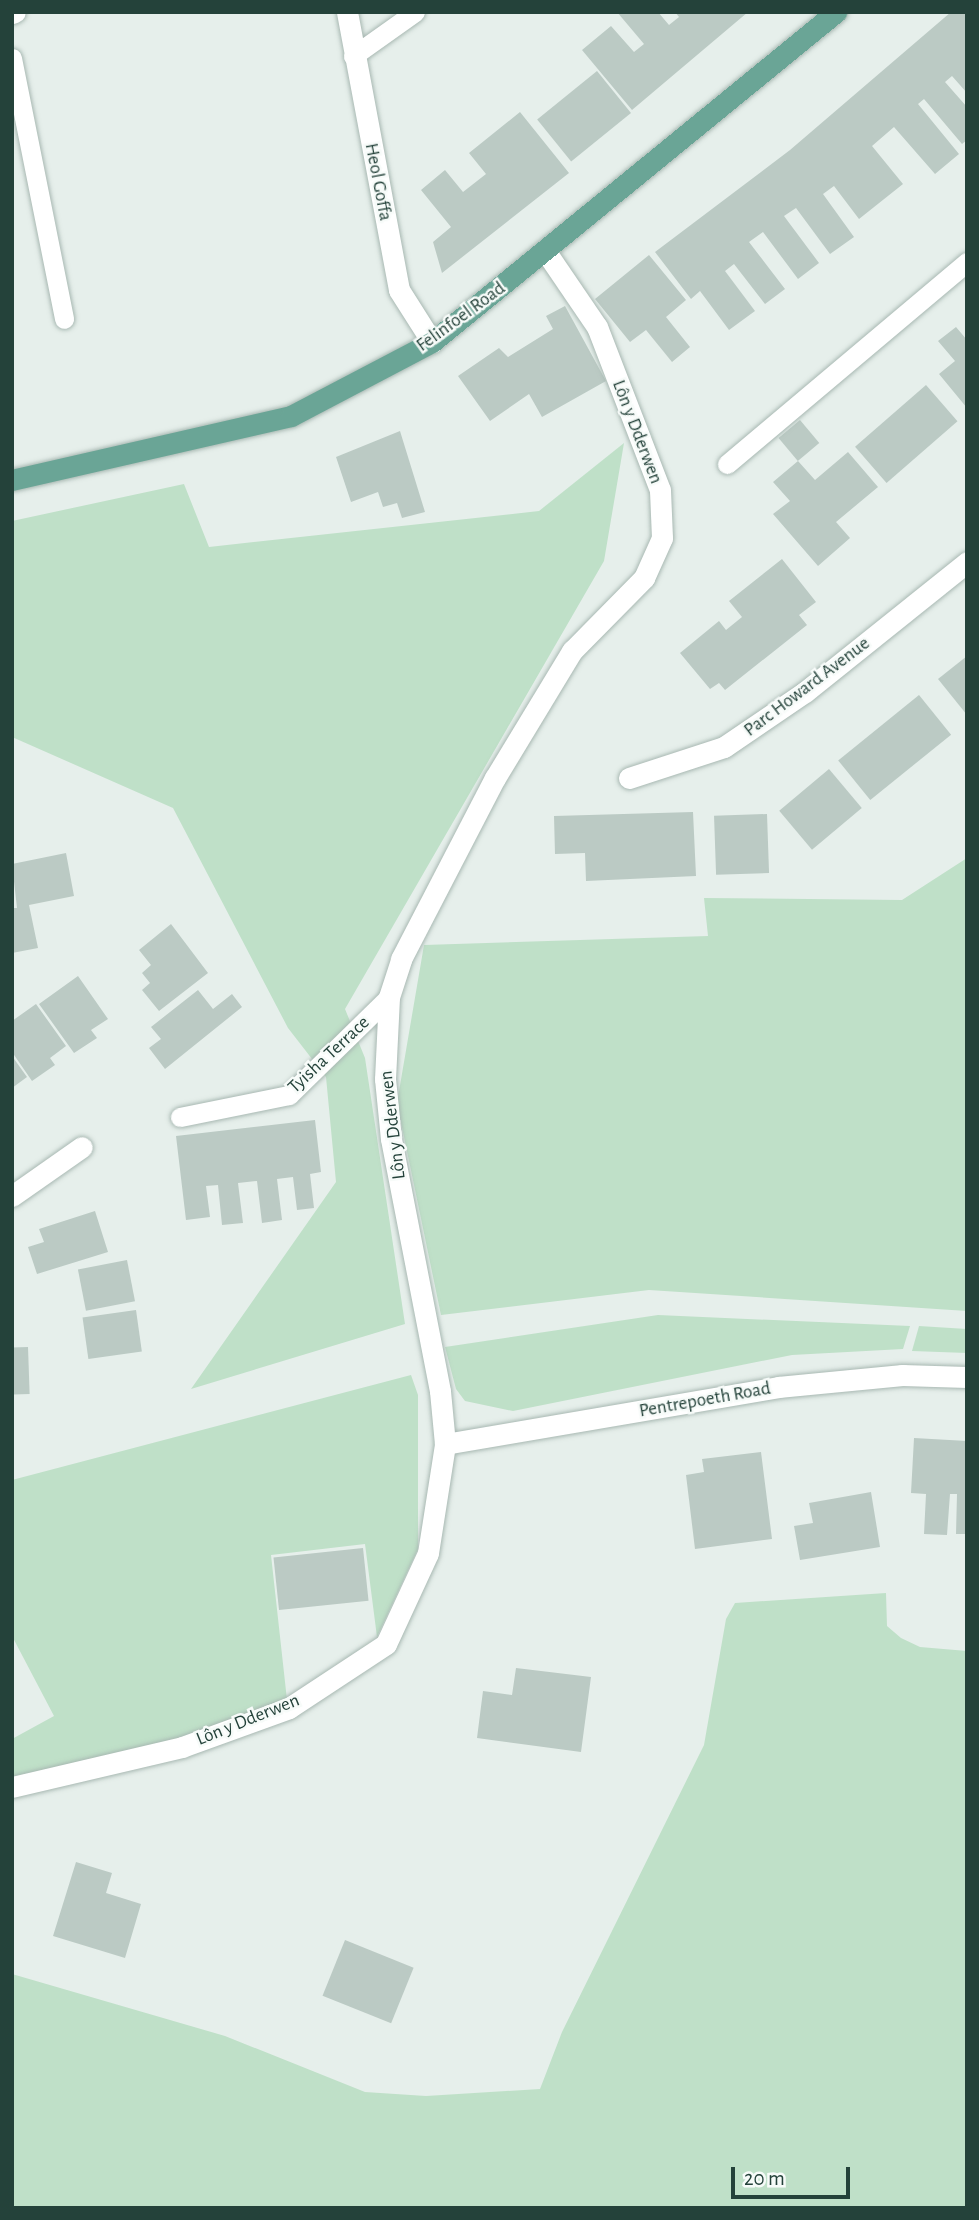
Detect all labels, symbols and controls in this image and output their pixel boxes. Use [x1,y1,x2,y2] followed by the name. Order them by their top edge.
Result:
[359,141,397,223] street label: Heol Goffa
[412,277,510,357] street label: Felinfoel Road
[607,377,667,487] street label: Lôn y Dderwen
[740,632,874,742] street label: Parc Howard Avenue
[283,1011,375,1099] street label: Tyisha Terrace
[375,1069,411,1181] street label: Lôn y Dderwen
[637,1377,773,1423] street label: Pentrepoeth Road
[193,1689,303,1751] street label: Lôn y Dderwen
[734,2154,853,2198] scale bar
[744,2168,785,2189] text: 20 m

